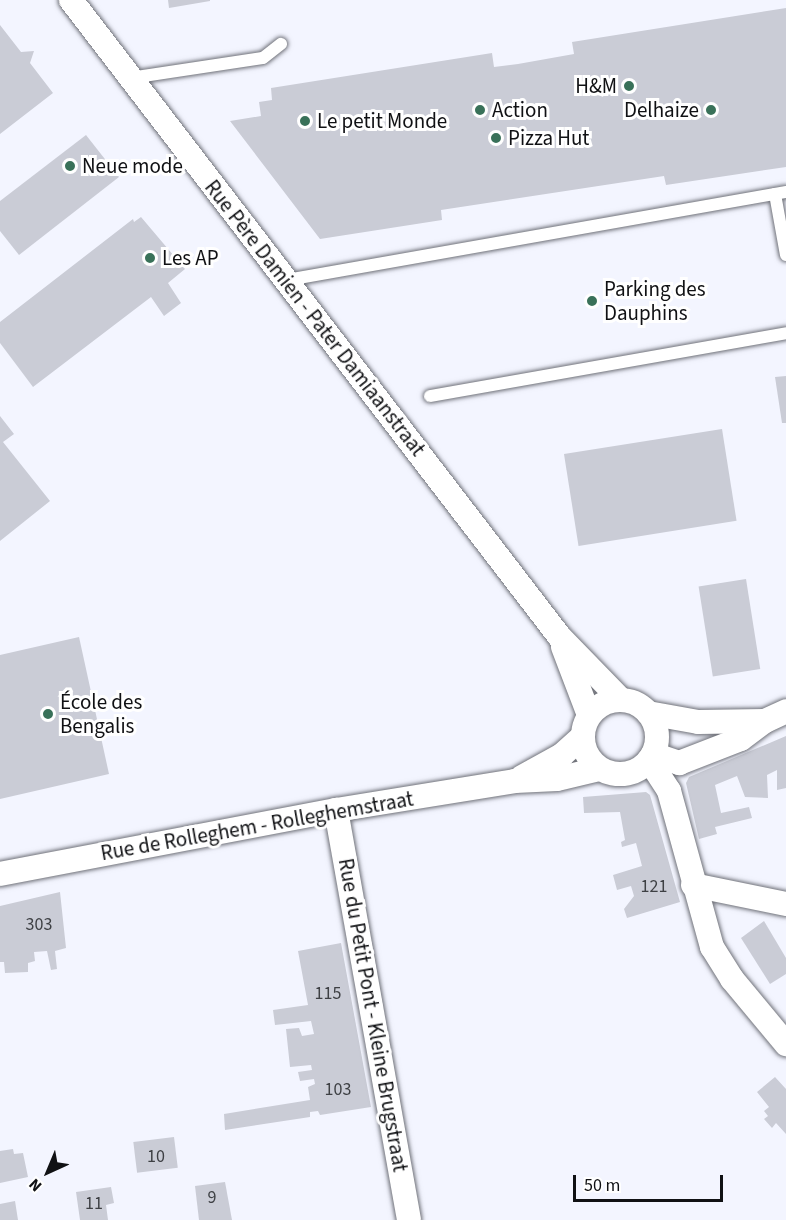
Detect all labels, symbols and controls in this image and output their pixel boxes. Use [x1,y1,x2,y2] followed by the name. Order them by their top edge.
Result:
[575,73,617,99] place label: H&M
[622,79,636,93] marker: H&M
[492,97,548,123] place label: Action
[624,97,699,123] place label: Delhaize
[473,103,487,117] marker: Action
[704,103,718,117] marker: Delhaize
[317,108,447,134] place label: Le petit Monde
[298,114,312,128] marker: Le petit Monde
[508,125,589,151] place label: Pizza Hut
[489,131,503,145] marker: Pizza Hut
[82,153,183,179] place label: Neue mode
[63,159,77,173] marker: Neue mode
[199,175,431,461] street label: Rue Père Damien - Pater Damiaanstraat
[162,245,219,271] place label: Les AP
[143,251,157,265] marker: Les AP
[604,276,706,326] place label: Parking des Dauphins
[585,294,599,308] marker: Parking des Dauphins
[60,689,142,739] place label: École des Bengalis
[41,707,55,721] marker: École des Bengalis
[99,786,415,866] street label: Rue de Rolleghem - Rolleghemstraat
[333,856,413,1174] street label: Rue du Petit Pont - Kleine Brugstraat
[641,876,667,898] house number: 121
[26,914,52,936] house number: 303
[315,983,341,1005] house number: 115
[325,1079,351,1101] house number: 103
[18,1142,78,1202] north arrow
[147,1146,165,1168] house number: 10
[576,1163,726,1201] scale bar
[24,1173,47,1197] text: N
[584,1173,620,1198] text: 50 m
[208,1187,216,1209] house number: 9
[85,1193,103,1215] house number: 11

